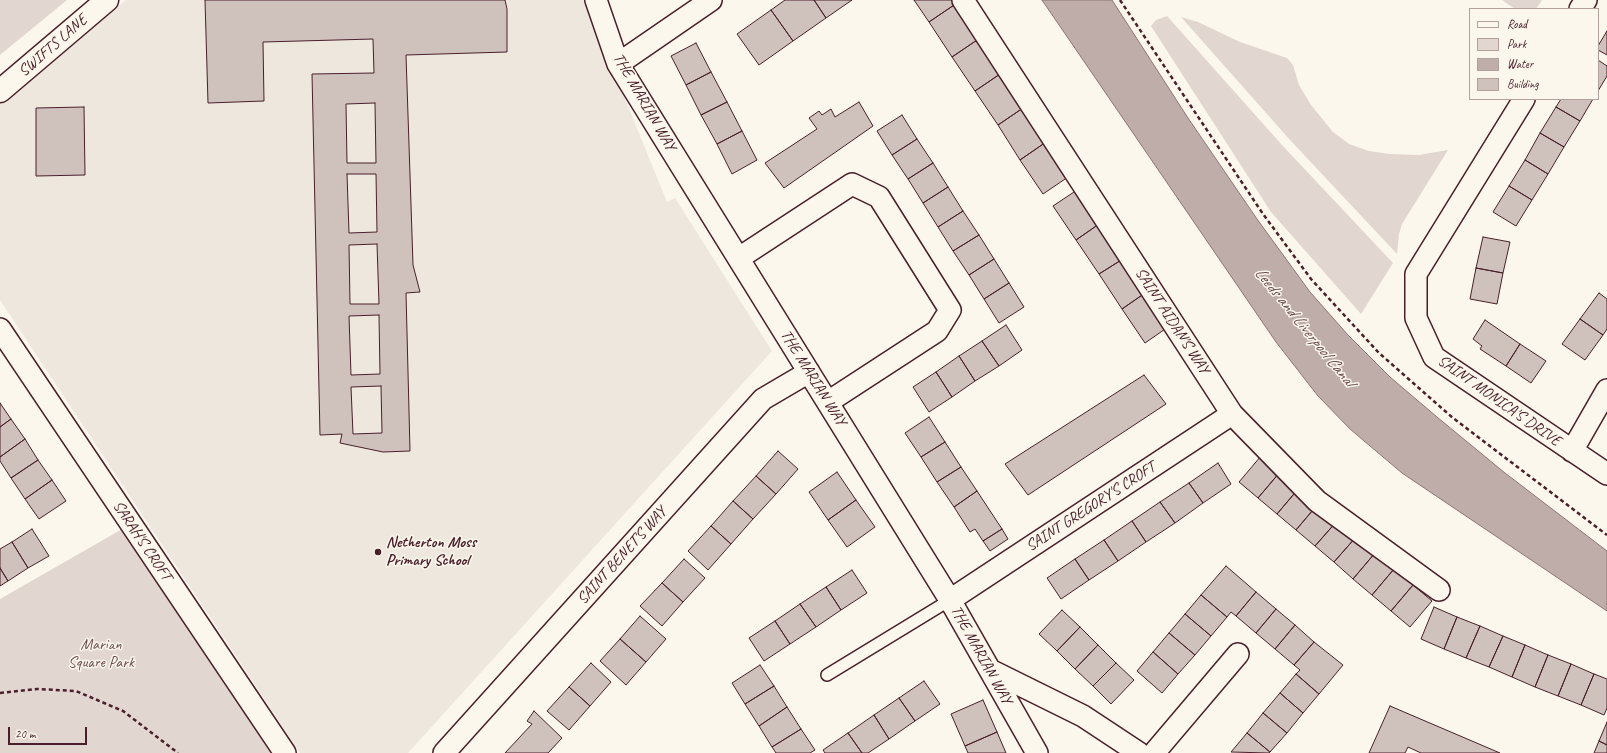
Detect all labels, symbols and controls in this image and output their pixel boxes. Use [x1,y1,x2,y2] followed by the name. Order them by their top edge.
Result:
[1469,8,1599,100] legend
[15,11,91,81] street label: SWIFTS LANE
[1507,16,1527,32] text: Road
[1507,36,1526,52] text: Park
[608,50,680,154] street label: THE MARIAN WAY
[1507,56,1533,72] text: Water
[1507,76,1539,92] text: Building
[1250,263,1358,391] water label: Leeds and Liverpool Canal
[1130,264,1214,378] street label: SAINT AIDAN'S WAY
[776,326,850,430] street label: THE MARIAN WAY
[1434,351,1564,451] street label: SAINT MONICA'S DRIVE
[1023,458,1159,556] street label: SAINT GREGORY'S CROFT
[108,497,176,585] street label: SARAH'S CROFT
[573,503,671,609] street label: SAINT BENET'S WAY
[386,533,476,571] place label: Netherton Moss Primary School
[373,547,383,557] marker: Netherton Moss Primary School
[946,602,1016,708] street label: THE MARIAN WAY
[68,635,134,673] park label: Marian Square Park
[10,719,89,745] scale bar
[15,726,35,742] text: 20 m

